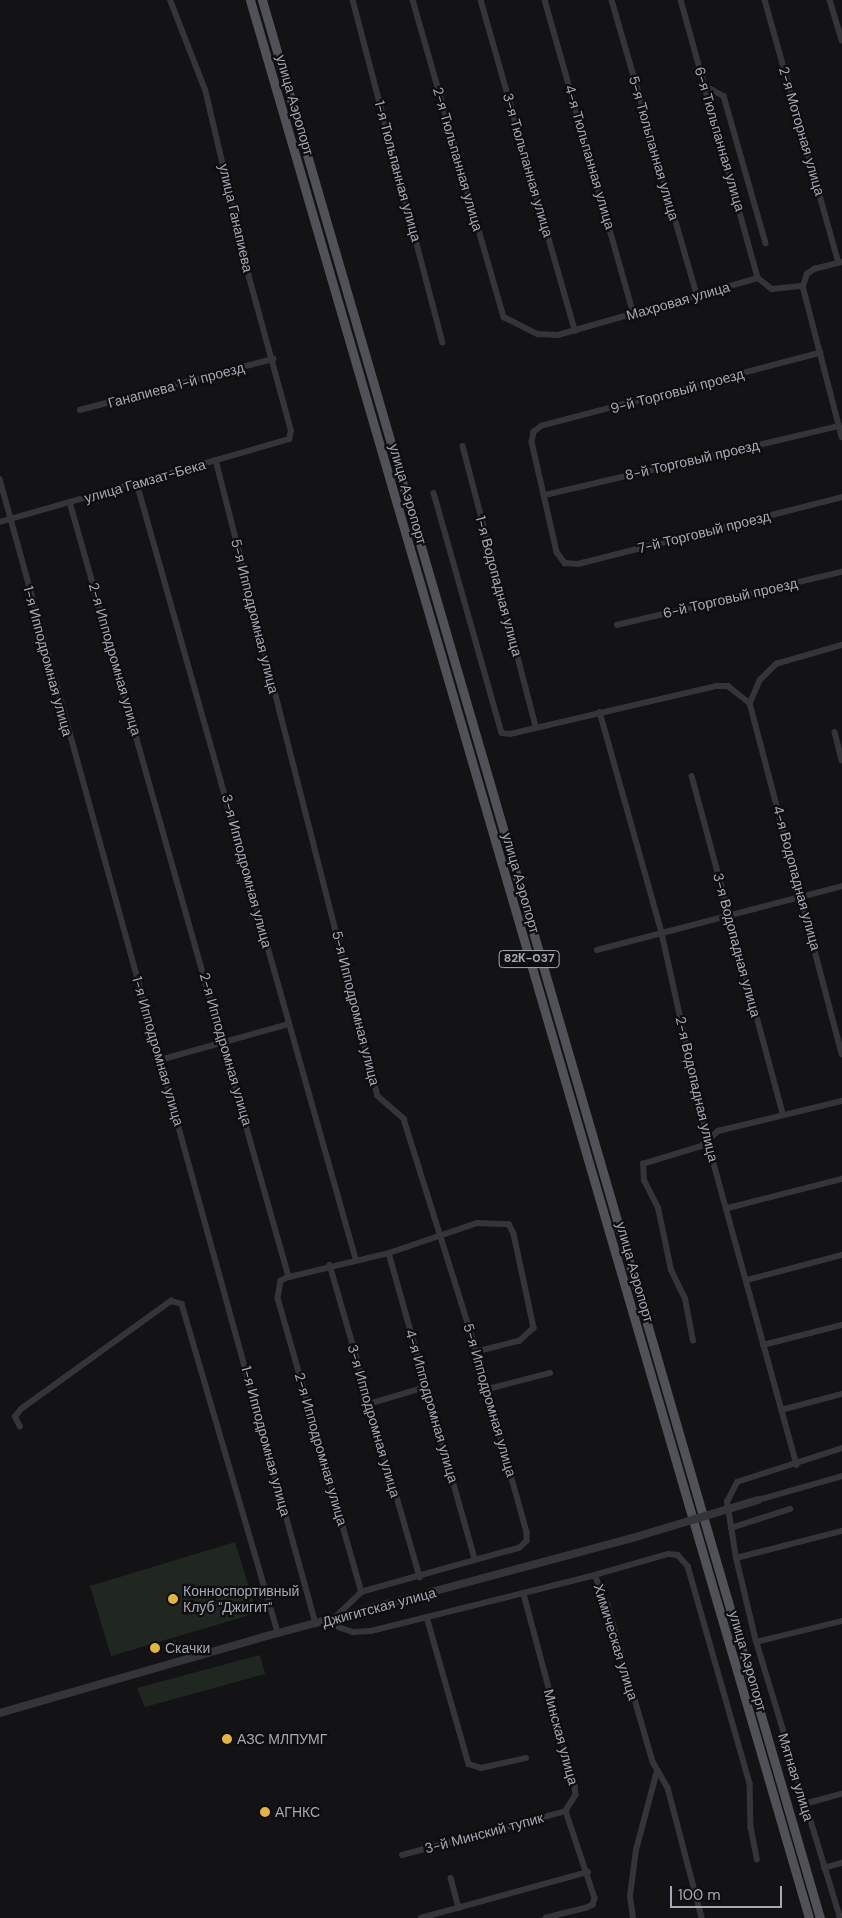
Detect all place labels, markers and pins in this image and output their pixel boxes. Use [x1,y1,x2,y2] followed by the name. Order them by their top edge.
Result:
[183,1583,299,1615] place label: Конноспортивный Клуб "Джигит"
[167,1593,179,1605] marker: Конноспортивный Клуб "Джигит"
[165,1640,210,1656] place label: Скачки
[149,1642,161,1654] marker: Скачки
[237,1731,327,1747] place label: АЗС МЛПУМГ
[221,1733,233,1745] marker: АЗС МЛПУМГ
[275,1804,320,1820] place label: АГНКС
[259,1806,271,1818] marker: АГНКС

